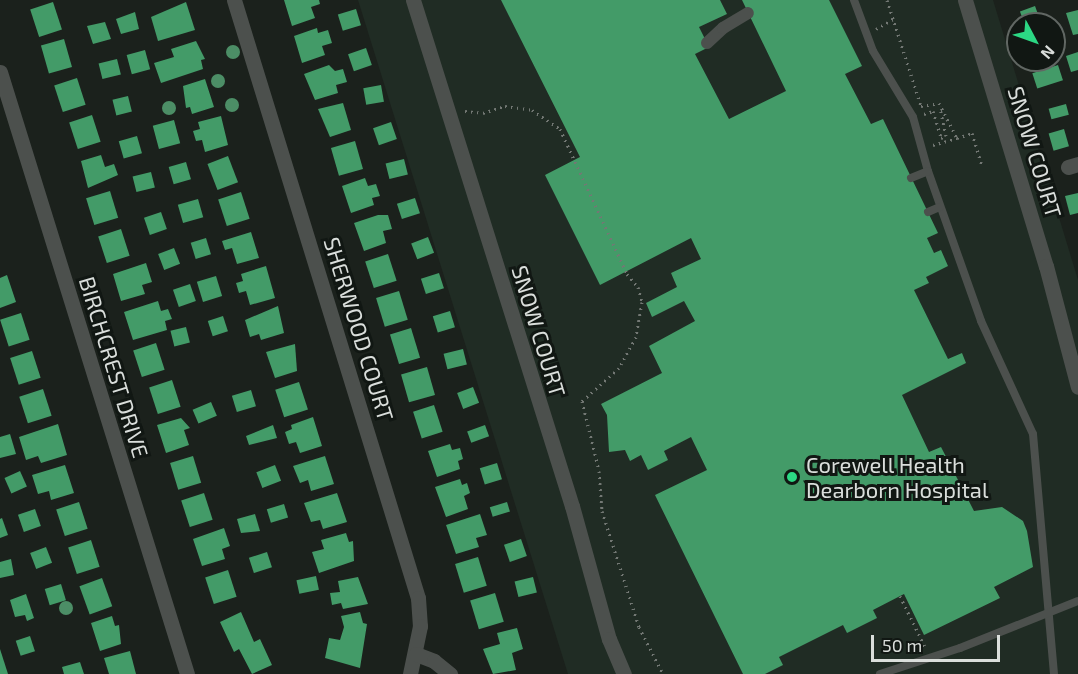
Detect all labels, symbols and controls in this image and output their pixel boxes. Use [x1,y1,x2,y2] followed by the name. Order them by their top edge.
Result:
[1006,12,1066,72] north arrow
[1037,42,1059,63] text: N
[1002,83,1068,221] street label: SNOW COURT
[319,234,399,424] street label: SHERWOOD COURT
[506,262,572,400] street label: SNOW COURT
[74,273,154,461] street label: BIRCHCREST DRIVE
[806,451,988,502] place label: Corewell Health Dearborn Hospital
[783,468,801,486] marker: Corewell Health Dearborn Hospital
[874,623,1003,661] scale bar
[882,634,922,656] text: 50 m

